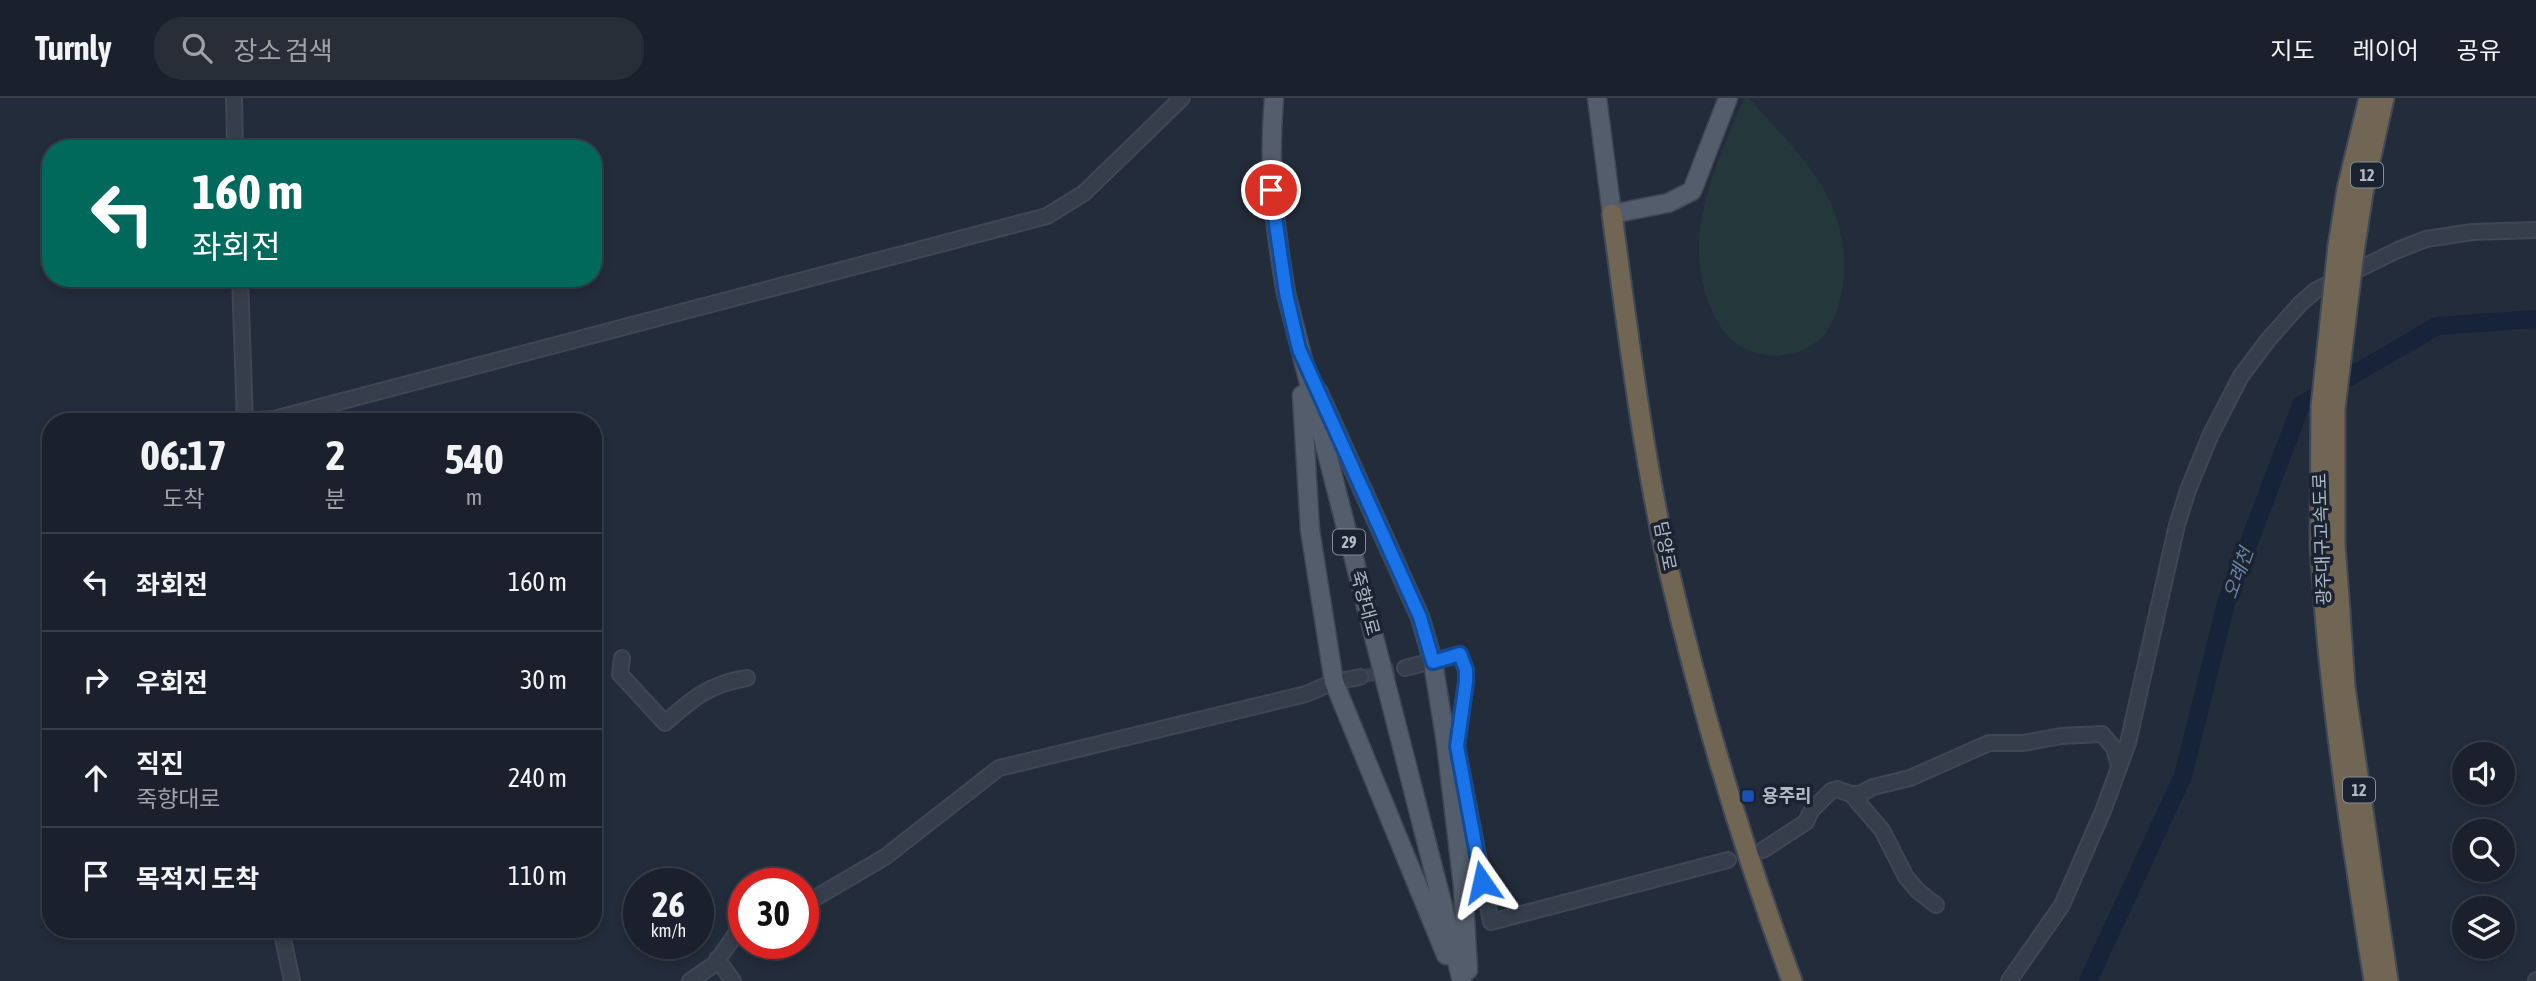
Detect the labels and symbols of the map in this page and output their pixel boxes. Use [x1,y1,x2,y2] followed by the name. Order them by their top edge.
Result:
[1241,160,1301,220] pin
[2351,162,2383,188] road number: 12
[2309,472,2334,606] street label: 광주대구고속도로
[1650,520,1681,572] street label: 담양로
[1333,530,1365,555] road number: 29
[2219,543,2258,601] water label: 오례천
[1347,568,1384,638] street label: 죽향대로
[2343,778,2375,803] road number: 12
[1762,785,1812,806] place label: 용주리
[1740,788,1756,804] marker: 용주리
[1445,845,1519,919] position arrow
[728,868,819,959] speed limit sign: 30

